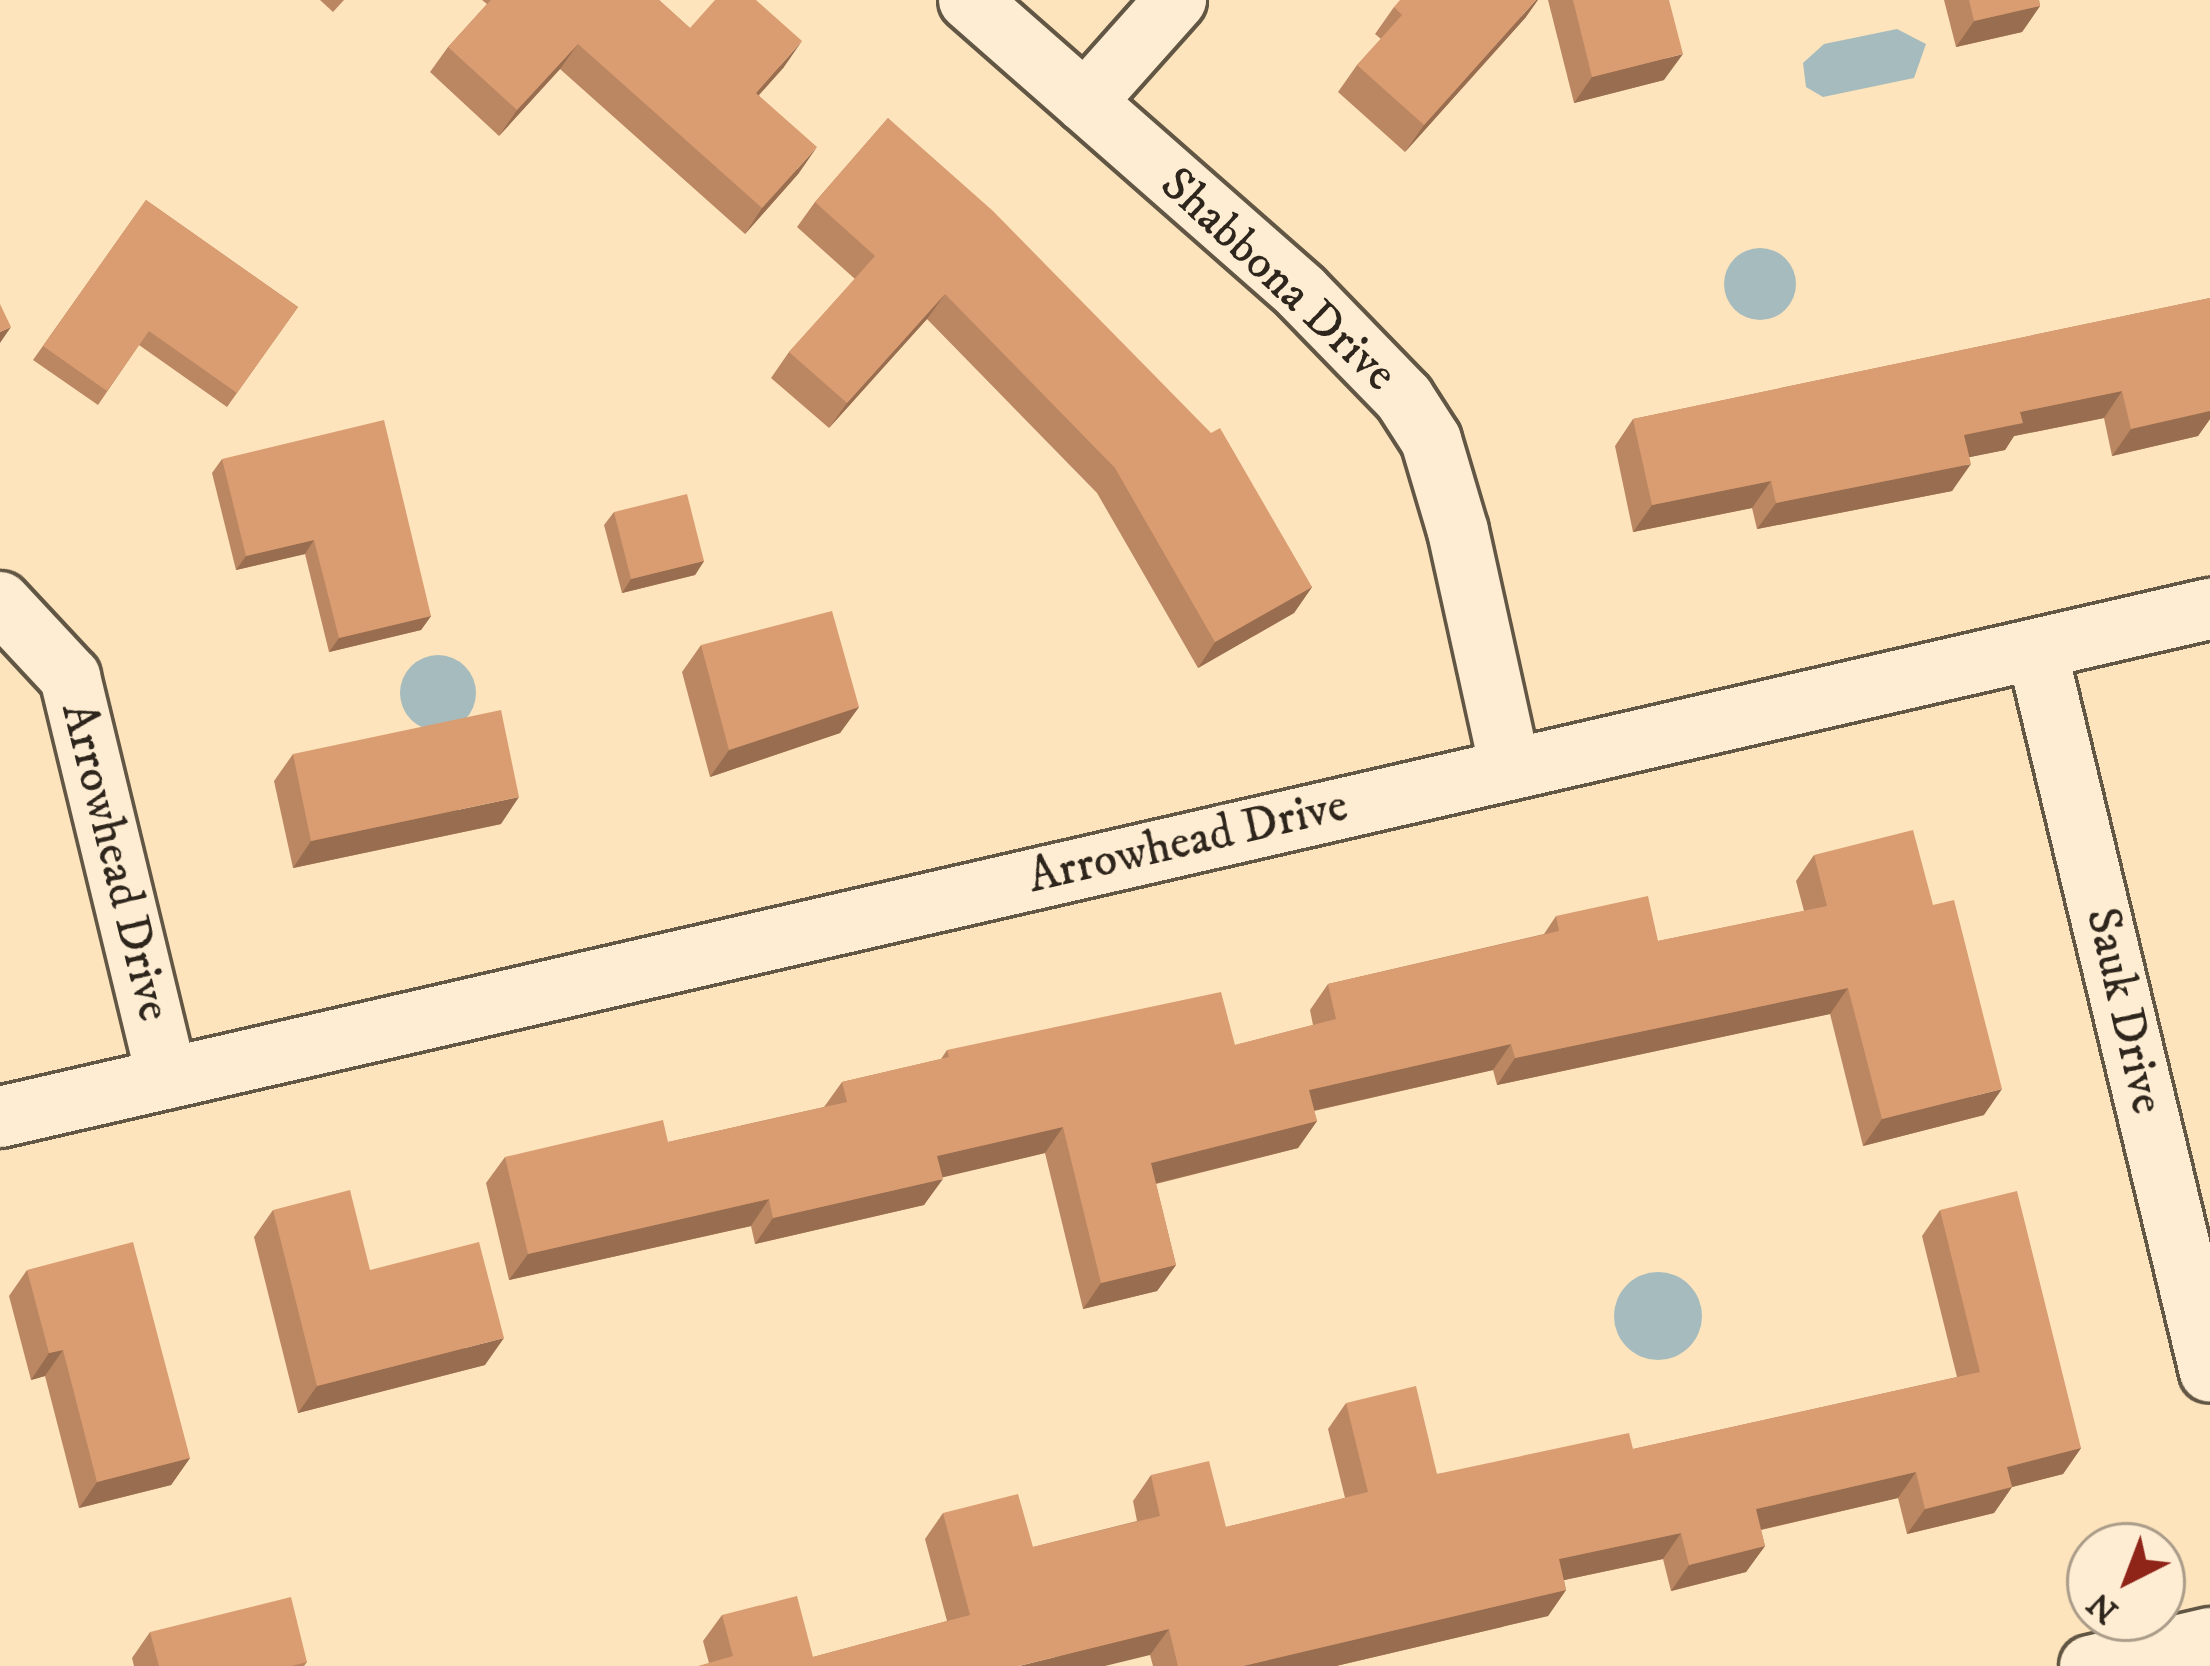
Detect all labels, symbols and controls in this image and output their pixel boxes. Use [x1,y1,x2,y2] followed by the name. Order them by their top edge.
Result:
[1148,156,1408,404] street label: Shabbona Drive
[48,697,182,1027] street label: Arrowhead Drive
[1023,777,1353,907] street label: Arrowhead Drive
[2072,902,2176,1120] street label: Sauk Drive
[2066,1522,2186,1642] north arrow
[2080,1583,2127,1631] text: N

